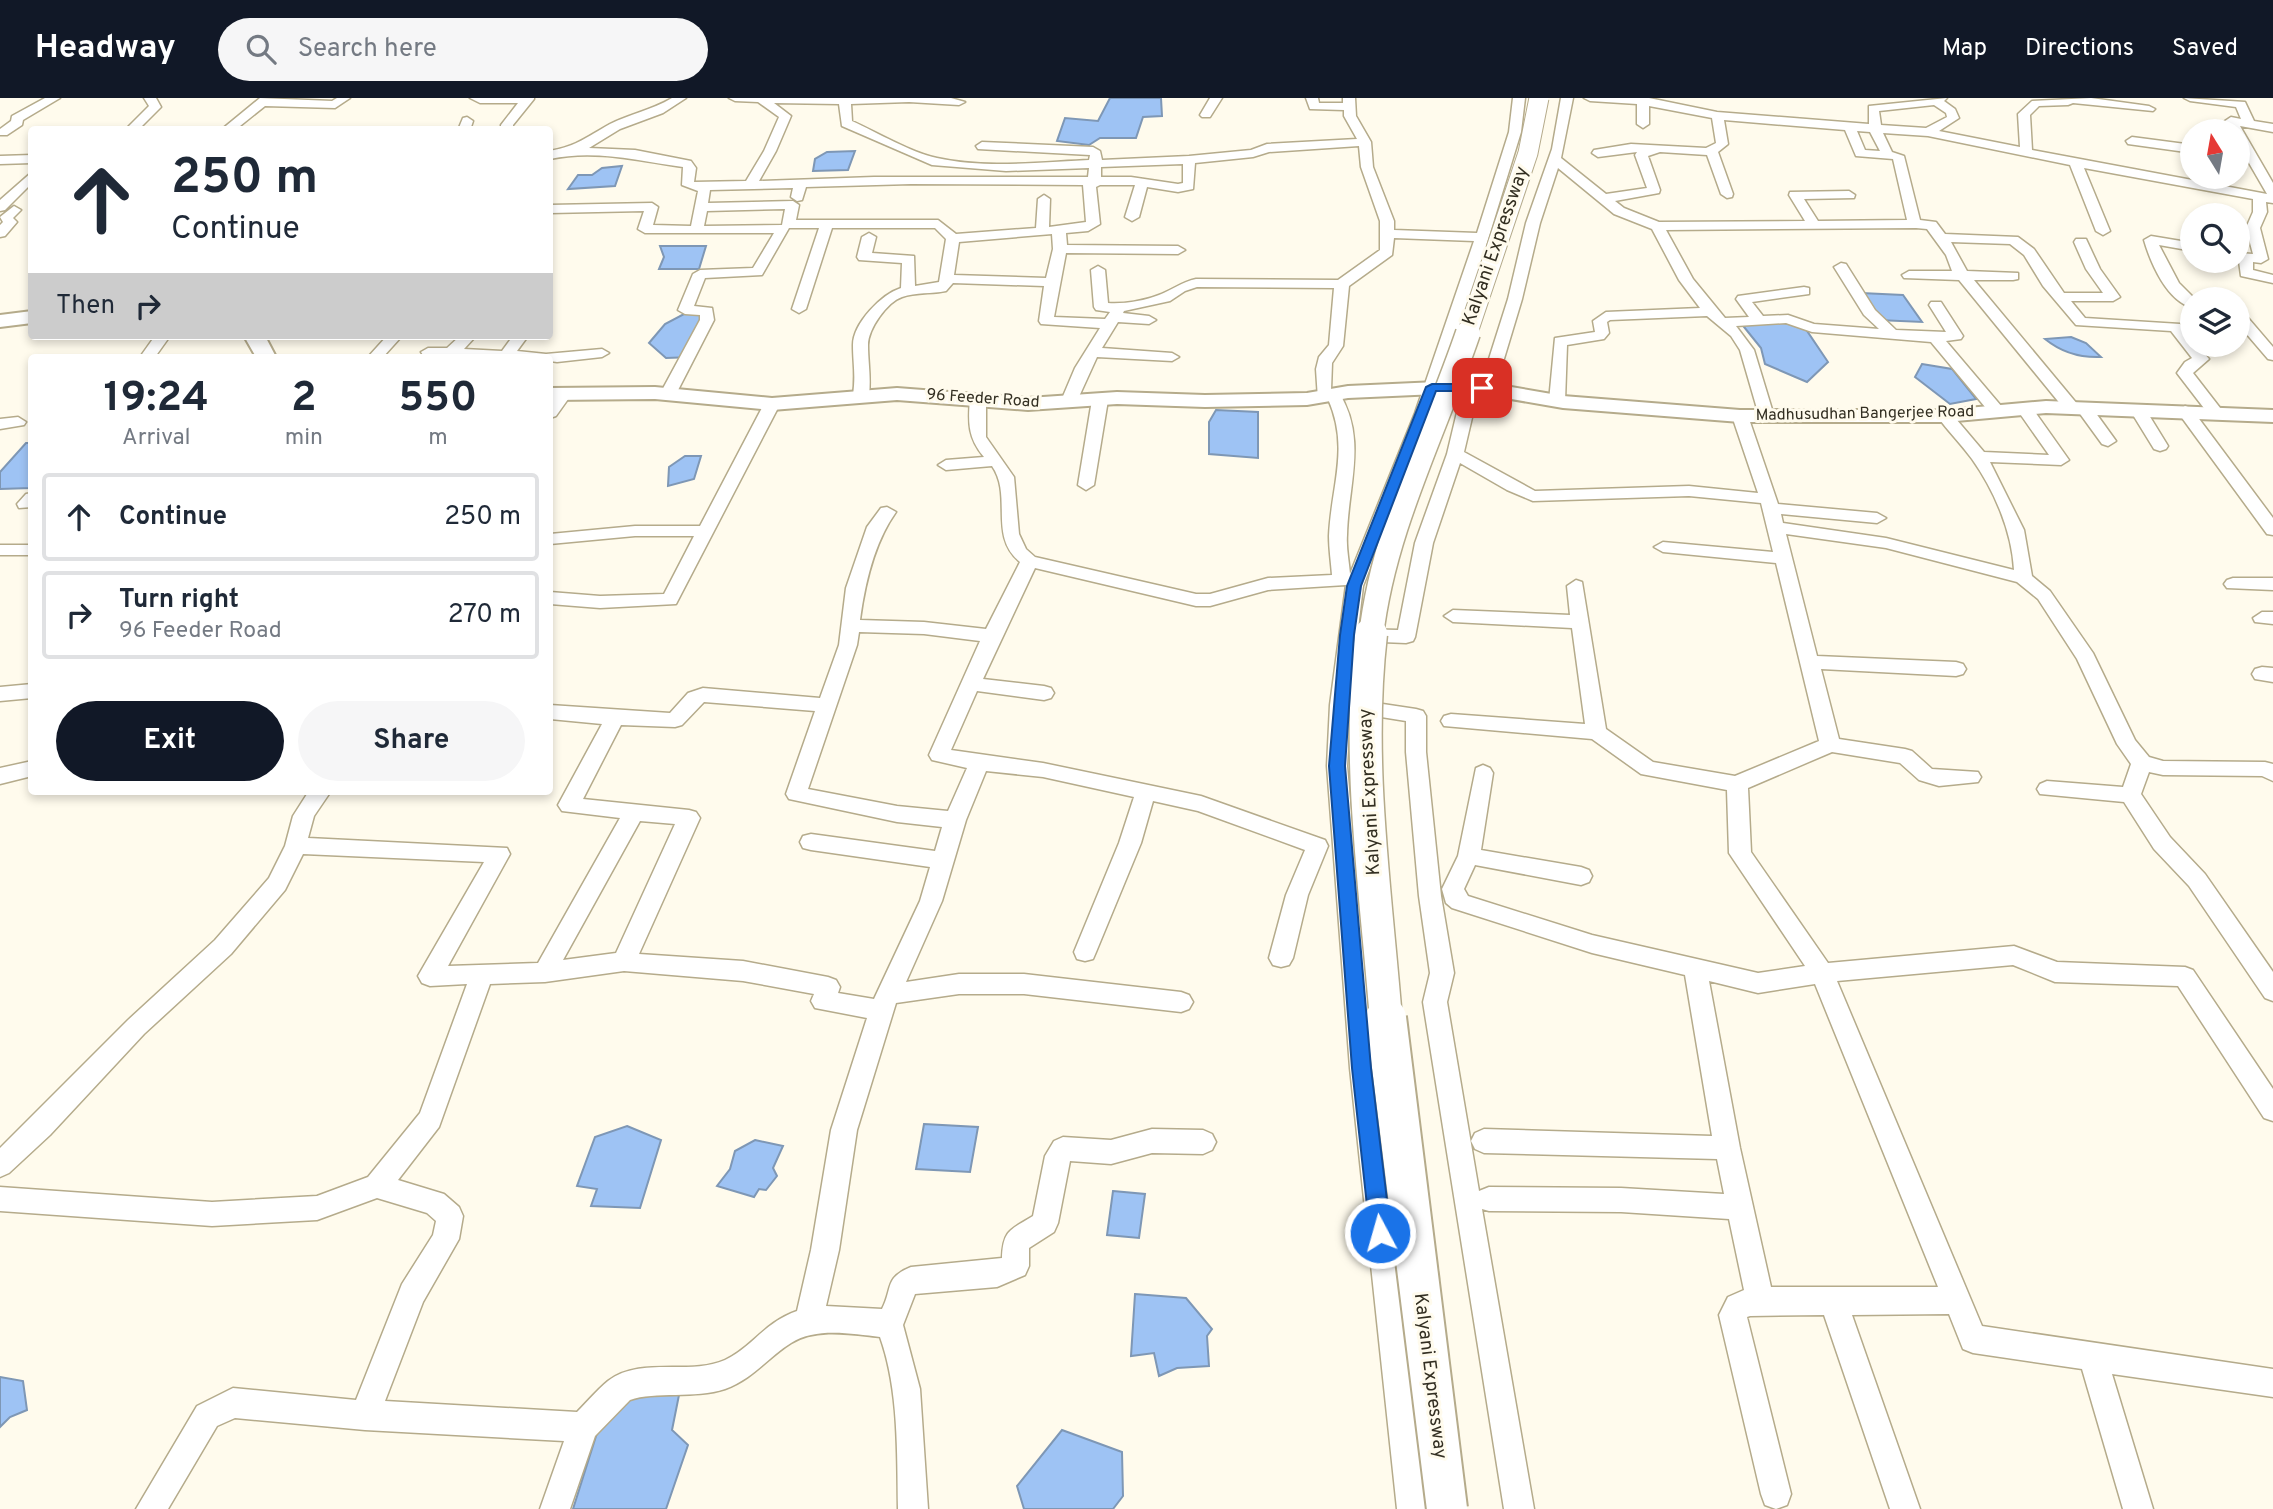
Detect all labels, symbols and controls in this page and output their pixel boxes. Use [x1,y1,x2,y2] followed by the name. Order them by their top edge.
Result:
[218,18,708,81] search box
[35,28,176,70] text: Headway
[242,30,280,68] icon: search
[298,33,437,66] text: Search here
[1942,34,1987,64] text: Map
[2025,34,2134,64] text: Directions
[2172,34,2238,64] text: Saved
[2180,119,2250,189] north arrow
[2180,119,2250,357] map controls
[171,149,318,211] text: 250 m
[56,154,147,245] icon: ahead
[1457,163,1535,329] street label: Kalyani Expressway
[2180,203,2250,273] button: search
[171,210,300,250] text: Continue
[129,287,167,325] icon: right
[2180,287,2250,357] button: layers
[56,290,115,323] text: Then
[1452,358,1512,418] pin
[1463,369,1501,407] icon: arrive
[104,373,209,426] text: 19:24
[291,373,317,426] text: 2
[399,373,477,426] text: 550
[926,385,1040,413] street label: 96 Feeder Road
[1756,402,1974,426] street label: Madhusudhan Bangerjee Road
[122,424,191,453] text: Arrival
[285,424,323,453] text: min
[428,424,448,453] text: m
[60,498,98,536] icon: ahead
[119,501,227,534] text: Continue
[444,501,521,534] text: 250 m
[119,584,239,617] text: Turn right
[60,596,98,634] icon: right
[448,599,521,632] text: 270 m
[119,617,282,646] text: 96 Feeder Road
[56,701,284,781] button: Exit
[298,701,525,781] button: Share
[1354,708,1386,876] street label: Kalyani Expressway
[1343,1196,1417,1270] position arrow
[1408,1292,1452,1460] street label: Kalyani Expressway

